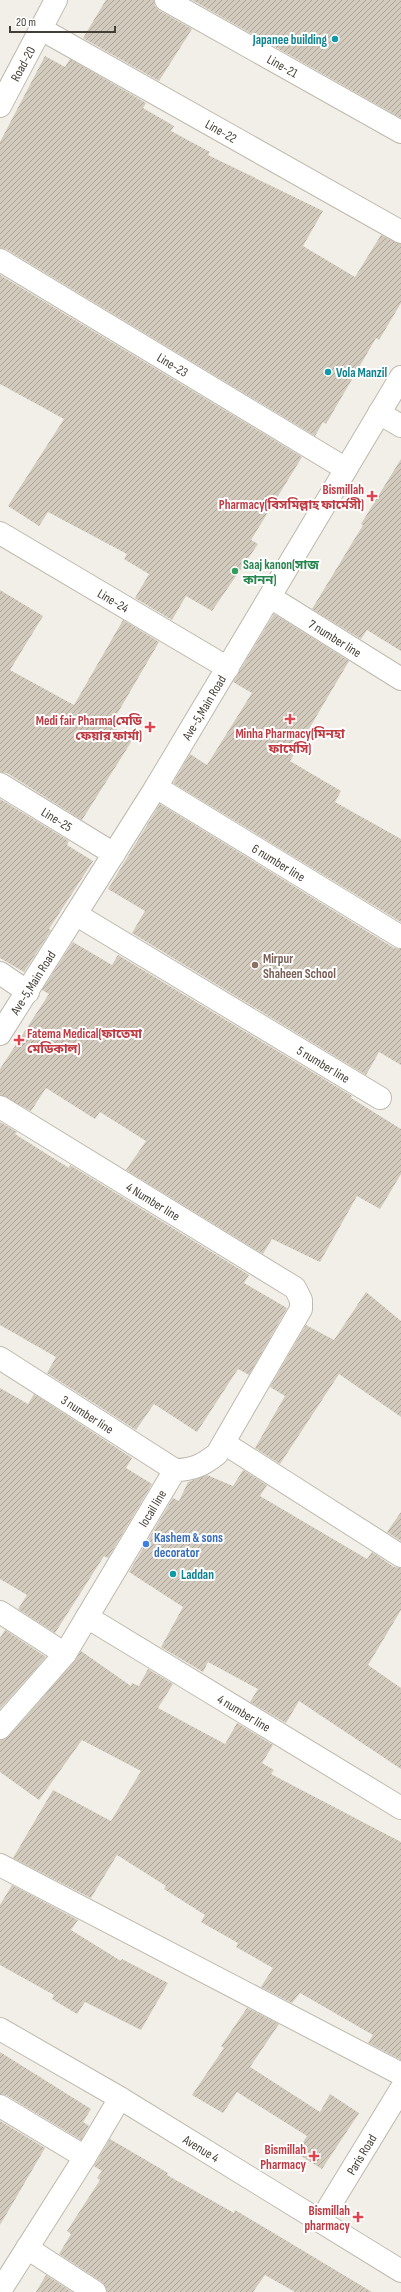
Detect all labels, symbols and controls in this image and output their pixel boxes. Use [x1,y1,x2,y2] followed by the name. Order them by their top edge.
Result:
[10,8,115,34] scale bar
[16,15,36,30] text: 20 m
[252,32,328,48] place label: Japanee building
[330,34,340,44] marker: Japanee building
[7,43,39,84] street label: Road-20
[264,51,301,82] street label: Line-21
[202,116,239,147] street label: Line-22
[154,350,191,381] street label: Line-23
[336,365,388,381] place label: Vola Manzil
[323,367,333,377] marker: Vola Manzil
[219,482,364,513] place label: Bismillah Pharmacy(বিসমিল্লাহ ফার্মেসী)
[367,491,377,501] marker: Bismillah Pharmacy(বিসমিল্লাহ ফার্মেসী)
[242,557,319,588] place label: Saaj kanon(সাজ কানন)
[230,566,240,576] marker: Saaj kanon(সাজ কানন)
[95,586,132,617] street label: Line-24
[305,616,364,661] street label: 7 number line
[178,673,230,744] street label: Ave-5,Main Road
[36,713,143,744] place label: Medi fair Pharma(মেডি ফেয়ার ফার্মা)
[285,714,295,724] marker: Minha Pharmacy(মিনহা ফার্মেসি)
[145,722,155,732] marker: Medi fair Pharma(মেডি ফেয়ার ফার্মা)
[235,726,345,757] place label: Minha Pharmacy(মিনহা ফার্মেসি)
[38,804,75,835] street label: Line-25
[249,841,308,885] street label: 6 number line
[7,948,60,1019] street label: Ave-5,Main Road
[263,951,336,982] place label: Mirpur Shaheen School
[250,960,260,970] marker: Mirpur Shaheen School
[27,1026,142,1057] place label: Fatema Medical(ফাতেমা মেডিকাল)
[14,1035,24,1045] marker: Fatema Medical(ফাতেমা মেডিকাল)
[294,1043,352,1087] street label: 5 number line
[123,1179,183,1225] street label: 4 Number line
[58,1392,116,1438] street label: 3 number line
[136,1487,170,1530] street label: locail line
[154,1530,223,1561] place label: Kashem & sons decorator
[141,1539,151,1549] marker: Kashem & sons decorator
[181,1567,214,1583] place label: Laddan
[168,1569,178,1579] marker: Laddan
[214,1691,273,1736] street label: 4 number line
[179,2131,222,2166] street label: Avenue 4
[343,2131,381,2178] street label: Paris Road
[260,2142,307,2173] place label: Bismillah Pharmacy
[309,2151,319,2161] marker: Bismillah Pharmacy
[304,2203,351,2234] place label: Bismillah pharmacy
[353,2212,363,2222] marker: Bismillah pharmacy

